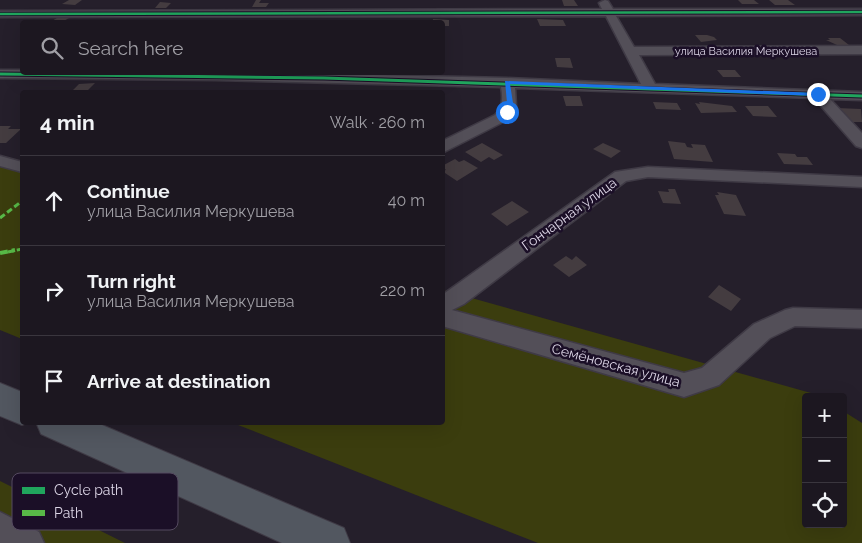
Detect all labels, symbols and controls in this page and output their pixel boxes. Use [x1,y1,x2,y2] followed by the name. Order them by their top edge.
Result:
[20,20,445,75] search box
[38,34,66,62] icon: search
[78,37,184,59] text: Search here
[675,45,817,58] street label: улица Василия Меркушева
[807,83,830,106] route end
[496,101,519,124] route start
[40,110,95,135] text: 4 min
[330,113,425,132] text: Walk · 260 m
[519,174,619,254] street label: Гончарная улица
[87,180,170,202] text: Continue
[40,187,68,215] icon: ahead
[388,191,425,210] text: 40 m
[87,202,295,221] text: улица Василия Меркушева
[87,270,176,292] text: Turn right
[40,277,68,305] icon: right
[380,281,425,300] text: 220 m
[87,292,295,311] text: улица Василия Меркушева
[550,340,682,390] street label: Семёновская улица
[40,367,68,395] icon: arrive
[87,370,271,392] text: Arrive at destination
[802,393,847,528] map controls
[802,393,847,438] button: +
[802,438,847,483] button: −
[12,473,178,530] legend
[54,482,123,498] text: Cycle path
[802,483,847,528] button: locate
[54,505,83,521] text: Path

